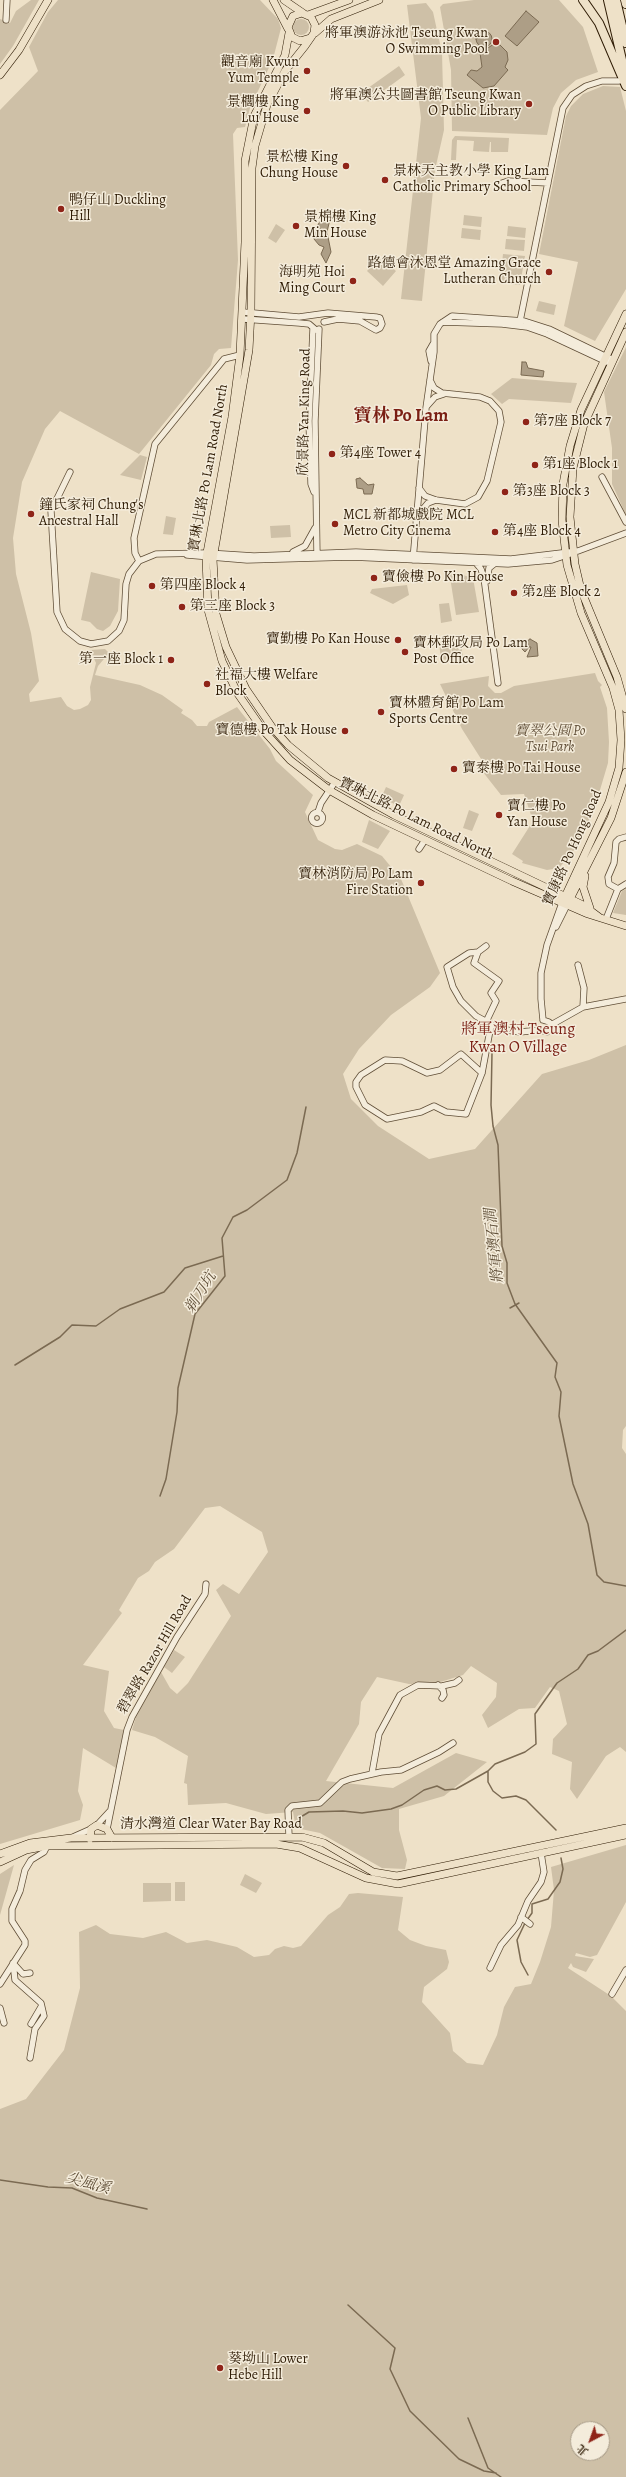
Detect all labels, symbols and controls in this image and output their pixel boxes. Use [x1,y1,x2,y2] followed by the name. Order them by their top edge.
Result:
[325,26,488,58] place label: 將軍澳游泳池 Tseung Kwan O Swimming Pool
[491,37,501,47] marker: 將軍澳游泳池 Tseung Kwan O Swimming Pool
[221,55,299,88] place label: 觀音廟 Kwun Yum Temple
[302,66,312,76] marker: 觀音廟 Kwun Yum Temple
[330,88,521,120] place label: 將軍澳公共圖書館 Tseung Kwan O Public Library
[227,95,299,128] place label: 景櫚樓 King Lui House
[524,99,534,109] marker: 將軍澳公共圖書館 Tseung Kwan O Public Library
[302,106,312,116] marker: 景櫚樓 King Lui House
[260,150,338,182] place label: 景松樓 King Chung House
[341,161,351,171] marker: 景松樓 King Chung House
[393,164,549,196] place label: 景林天主教小學 King Lam Catholic Primary School
[380,175,390,185] marker: 景林天主教小學 King Lam Catholic Primary School
[69,193,166,226] place label: 鴨仔山 Duckling Hill
[56,204,66,214] marker: 鴨仔山 Duckling Hill
[304,210,376,242] place label: 景棉樓 King Min House
[291,221,301,231] marker: 景棉樓 King Min House
[368,256,541,288] place label: 路德會沐恩堂 Amazing Grace Lutheran Church
[279,265,345,298] place label: 海明苑 Hoi Ming Court
[544,267,554,277] marker: 路德會沐恩堂 Amazing Grace Lutheran Church
[348,276,358,286] marker: 海明苑 Hoi Ming Court
[295,348,315,476] street label: 欣景路 Yan King Road
[186,383,232,553] street label: 寶琳北路 Po Lam Road North
[354,406,448,428] district label: 寶林 Po Lam
[534,414,611,430] place label: 第7座 Block 7
[521,417,531,427] marker: 第7座 Block 7
[340,446,421,462] place label: 第4座 Tower 4
[327,449,337,459] marker: 第4座 Tower 4
[543,457,618,473] place label: 第1座 Block 1
[530,460,540,470] marker: 第1座 Block 1
[513,484,590,500] place label: 第3座 Block 3
[500,487,510,497] marker: 第3座 Block 3
[39,498,144,530] place label: 鐘氏家祠 Chung's Ancestral Hall
[343,508,474,540] place label: MCL 新都城戲院 MCL Metro City Cinema
[26,509,36,519] marker: 鐘氏家祠 Chung's Ancestral Hall
[330,519,340,529] marker: MCL 新都城戲院 MCL Metro City Cinema
[503,524,581,540] place label: 第4座 Block 4
[490,527,500,537] marker: 第4座 Block 4
[382,570,504,586] place label: 寶儉樓 Po Kin House
[369,573,379,583] marker: 寶儉樓 Po Kin House
[160,578,246,594] place label: 第四座 Block 4
[147,581,157,591] marker: 第四座 Block 4
[522,585,600,601] place label: 第2座 Block 2
[509,588,519,598] marker: 第2座 Block 2
[190,599,275,615] place label: 第三座 Block 3
[177,602,187,612] marker: 第三座 Block 3
[266,632,390,648] place label: 寶勤樓 Po Kan House
[393,635,403,645] marker: 寶勤樓 Po Kan House
[413,636,528,668] place label: 寶林郵政局 Po Lam Post Office
[400,647,410,657] marker: 寶林郵政局 Po Lam Post Office
[79,652,163,668] place label: 第一座 Block 1
[166,655,176,665] marker: 第一座 Block 1
[215,668,318,700] place label: 社福大樓 Welfare Block
[202,679,212,689] marker: 社福大樓 Welfare Block
[389,696,504,728] place label: 寶林體育館 Po Lam Sports Centre
[376,707,386,717] marker: 寶林體育館 Po Lam Sports Centre
[215,723,337,739] place label: 寶德樓 Po Tak House
[515,724,585,756] park label: 寶翠公園 Po Tsui Park
[340,726,350,736] marker: 寶德樓 Po Tak House
[462,761,581,777] place label: 寶泰樓 Po Tai House
[449,764,459,774] marker: 寶泰樓 Po Tai House
[336,774,496,864] street label: 寶琳北路 Po Lam Road North
[540,787,606,909] street label: 寶康路 Po Hong Road
[507,799,567,832] place label: 寶仁樓 Po Yan House
[494,810,504,820] marker: 寶仁樓 Po Yan House
[298,867,413,900] place label: 寶林消防局 Po Lam Fire Station
[416,878,426,888] marker: 寶林消防局 Po Lam Fire Station
[461,1020,575,1058] district label: 將軍澳村 Tseung Kwan O Village
[482,1208,508,1284] water label: 將軍澳石澗
[181,1269,221,1317] water label: 剃刀坑
[114,1593,196,1717] street label: 碧翠路 Razor Hill Road
[120,1817,302,1833] street label: 清水灣道 Clear Water Bay Road
[64,2169,112,2199] water label: 尖風溪
[228,2352,308,2384] place label: 葵坳山 Lower Hebe Hill
[215,2363,225,2373] marker: 葵坳山 Lower Hebe Hill
[570,2421,610,2461] north arrow
[573,2440,592,2459] text: 北

